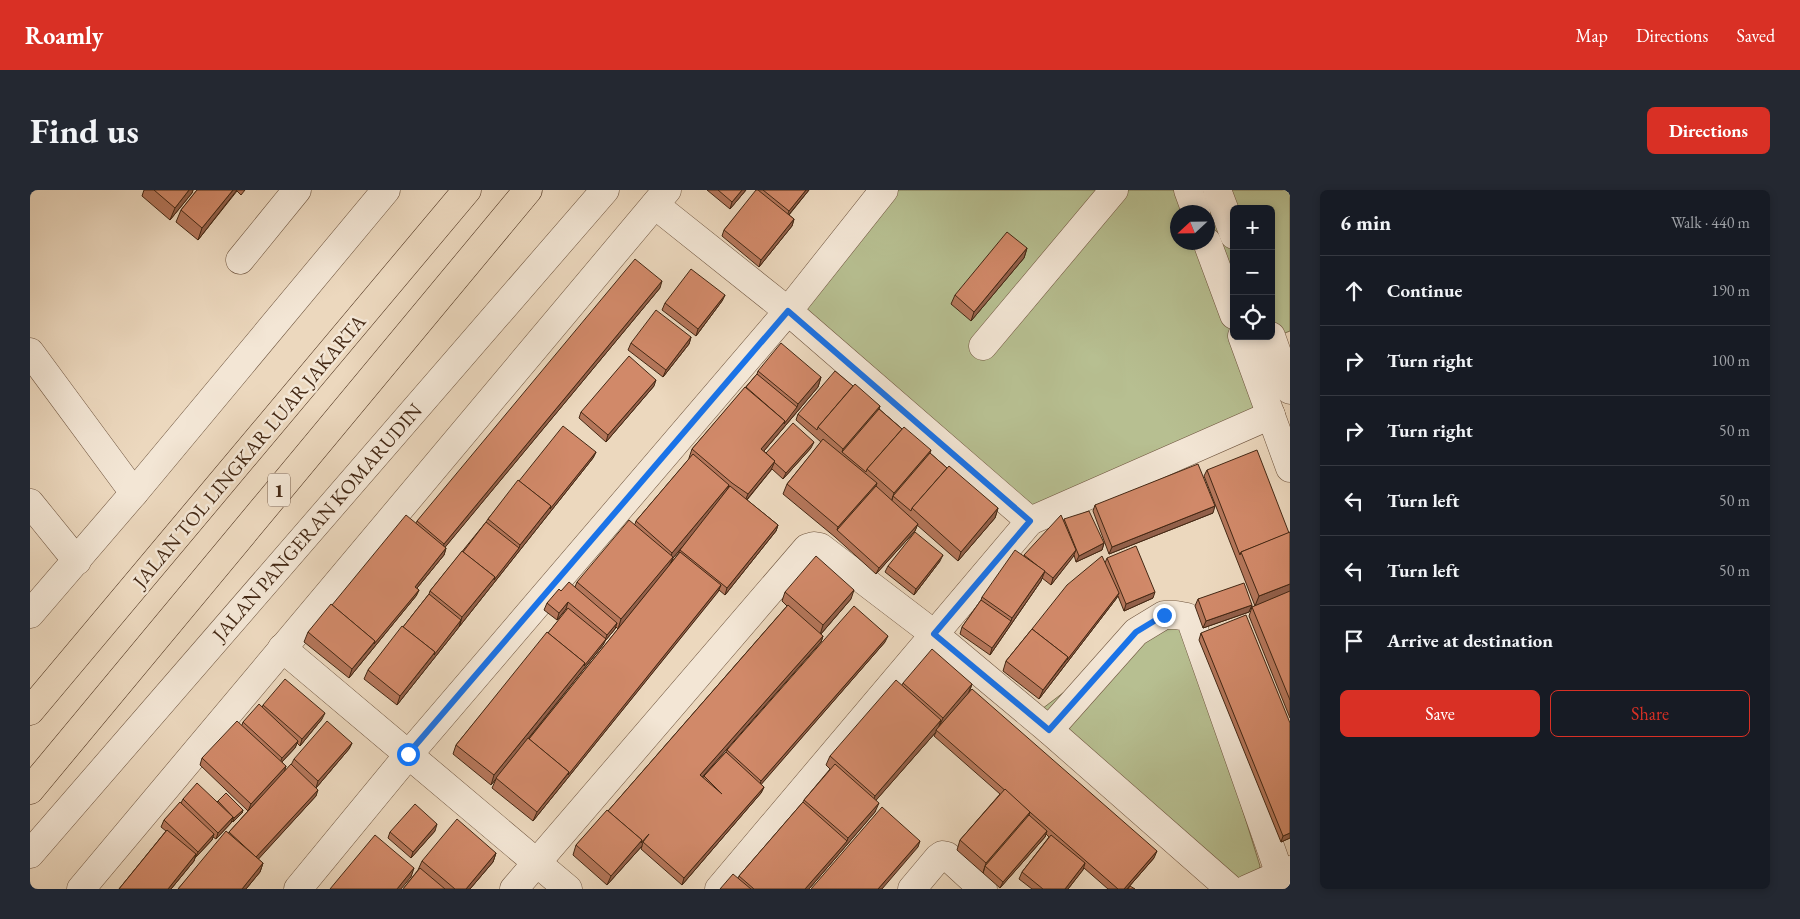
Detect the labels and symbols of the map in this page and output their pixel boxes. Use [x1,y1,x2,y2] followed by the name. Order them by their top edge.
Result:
[1170,205,1215,250] north arrow
[126,309,371,595] street label: JALAN TOL LINGKAR LUAR JAKARTA
[205,398,428,648] street label: JALAN PANGERAN KOMARUDIN
[268,474,290,506] road number: 1
[1153,604,1176,627] route end
[397,743,420,766] route start

